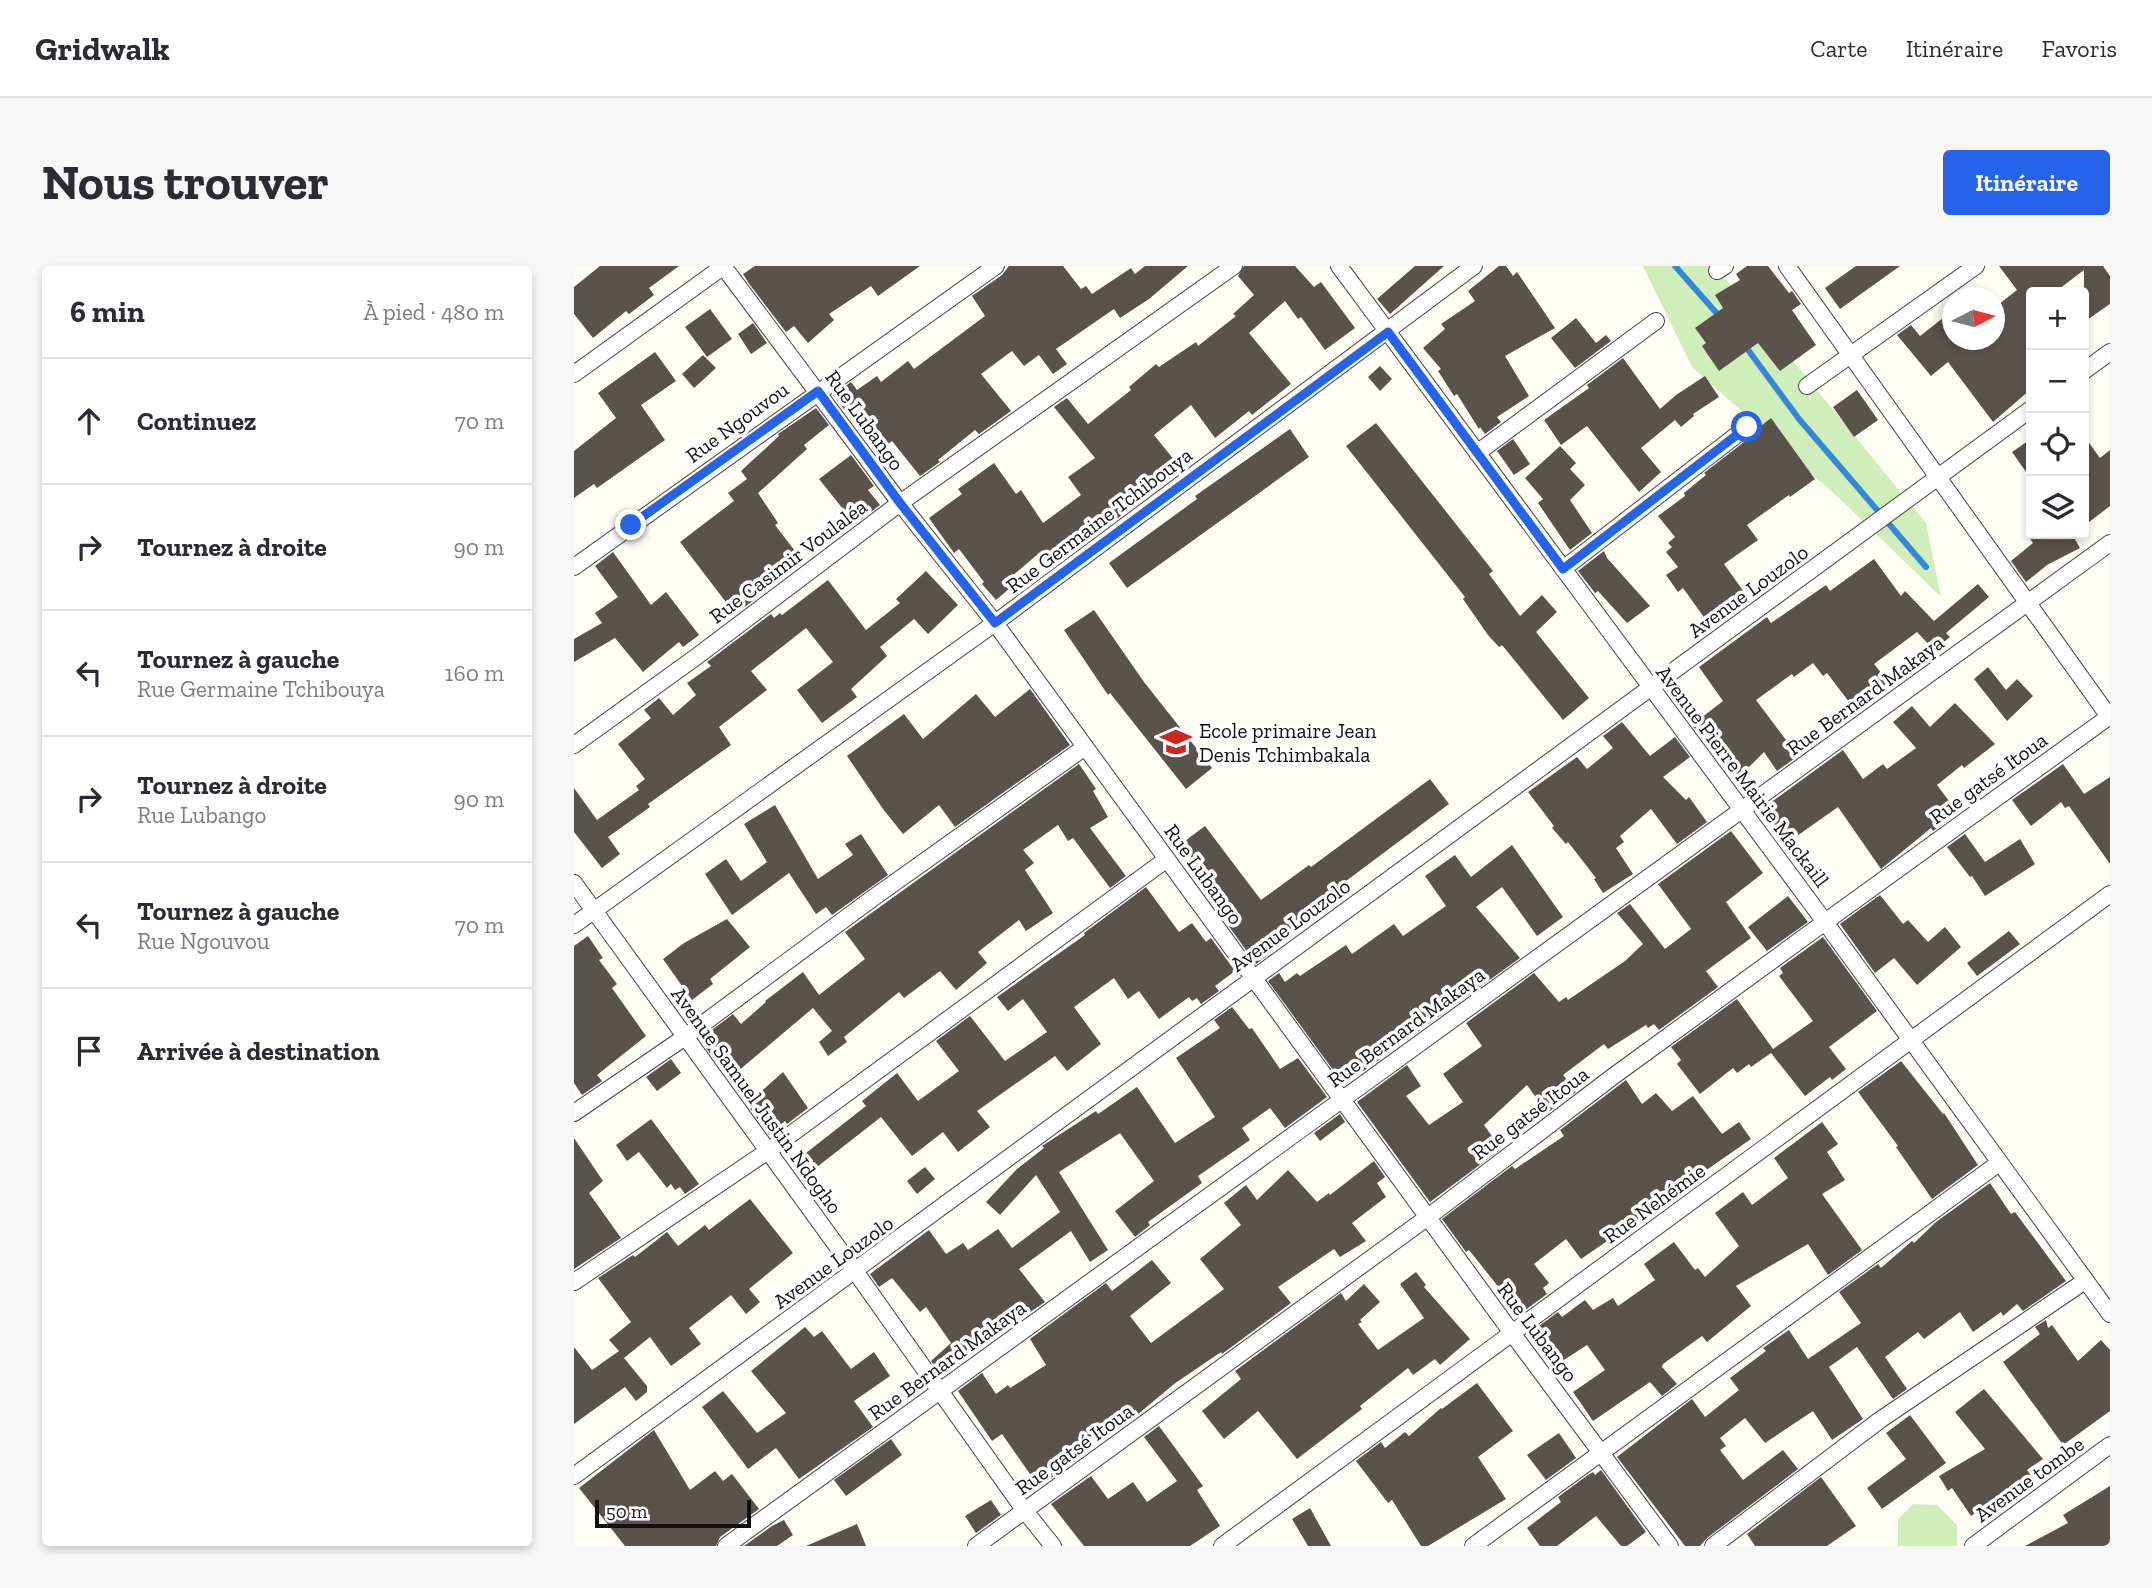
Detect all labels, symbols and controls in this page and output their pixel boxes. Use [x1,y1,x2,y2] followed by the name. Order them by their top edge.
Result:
[35,29,170,68] text: Gridwalk
[1810,34,1868,63] text: Carte
[1906,34,2003,63] text: Itinéraire
[2041,34,2117,63] text: Favoris
[1943,150,2110,215] button: Itinéraire
[42,153,329,212] text: Nous trouver
[1942,287,2005,350] north arrow
[2026,287,2089,539] map controls
[2026,287,2089,350] button: +
[70,294,145,330] text: 6 min
[364,298,504,326] text: À pied · 480 m
[2026,350,2089,413] button: −
[820,365,910,475] street label: Rue Lubango
[681,376,794,468] street label: Rue Ngouvou
[70,402,108,440] icon: ahead
[137,405,256,437] text: Continuez
[455,407,504,435] text: 70 m
[1731,411,1762,442] route start
[2026,413,2089,476] button: locate
[1001,442,1197,598] street label: Rue Germaine Tchibouya
[2026,476,2089,539] button: layers
[704,494,872,628] street label: Rue Casimir Voulaléa
[615,509,646,540] route end
[70,528,108,566] icon: right
[137,531,327,563] text: Tournez à droite
[453,533,504,561] text: 90 m
[1683,539,1813,643] street label: Avenue Louzolo
[1782,630,1948,760] street label: Rue Bernard Makaya
[137,643,339,675] text: Tournez à gauche
[70,654,108,692] icon: left
[445,659,504,687] text: 160 m
[1651,660,1835,892] street label: Avenue Pierre Mairie Mackaill
[137,675,385,703] text: Rue Germaine Tchibouya
[1199,718,1377,767] place label: Ecole primaire Jean Denis Tchimbakala
[1159,725,1193,759] school or university icon: Ecole primaire Jean Denis Tchimbakala
[1924,727,2052,829] street label: Rue gatsé Itoua
[137,769,327,801] text: Tournez à droite
[70,780,108,818] icon: right
[453,785,504,813] text: 90 m
[137,801,266,829] text: Rue Lubango
[1159,819,1249,929] street label: Rue Lubango
[1225,873,1355,977] street label: Avenue Louzolo
[137,895,339,927] text: Tournez à gauche
[70,906,108,944] icon: left
[455,911,504,939] text: 70 m
[137,927,270,955] text: Rue Ngouvou
[1323,962,1489,1092] street label: Rue Bernard Makaya
[666,982,848,1218] street label: Avenue Samuel Justin Ndogho
[70,1032,108,1070] icon: arrive
[137,1035,380,1067] text: Arrivée à destination
[1467,1061,1593,1165] street label: Rue gatsé Itoua
[1598,1158,1710,1248] street label: Rue Nehémie
[768,1210,898,1314] street label: Avenue Louzolo
[1492,1277,1584,1387] street label: Rue Lubango
[864,1295,1030,1425] street label: Rue Bernard Makaya
[1010,1398,1138,1500] street label: Rue gatsé Itoua
[1969,1431,2089,1527] street label: Avenue tombe
[595,1497,751,1529] scale bar
[606,1500,647,1523] text: 50 m

